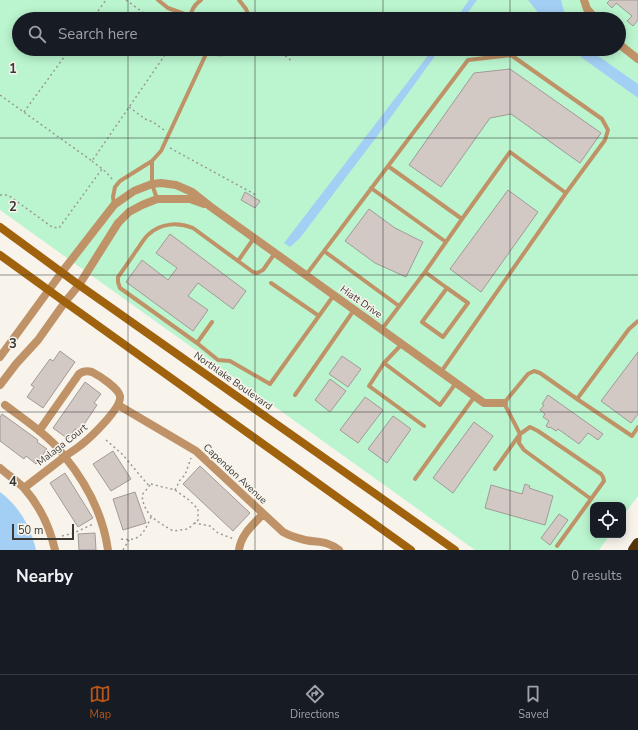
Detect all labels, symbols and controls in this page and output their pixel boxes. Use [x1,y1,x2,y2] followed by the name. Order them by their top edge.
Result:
[12,12,626,56] search box
[26,23,48,45] icon: search
[58,24,138,44] text: Search here
[9,60,17,78] text: 1
[9,198,17,216] text: 2
[337,282,385,322] street label: Hiatt Drive
[9,335,17,353] text: 3
[191,349,275,413] street label: Northlake Boulevard
[34,420,91,469] street label: Malaga Court
[200,441,270,507] street label: Capendon Avenue
[9,473,17,491] text: 4
[590,502,626,538] map controls
[590,502,626,538] button: locate
[12,522,74,541] scale bar
[18,523,43,538] text: 50 m
[16,565,73,588] text: Nearby
[571,567,622,585] text: 0 results
[89,683,111,722] tab: Map
[290,683,340,722] tab: Directions
[518,683,549,722] tab: Saved

